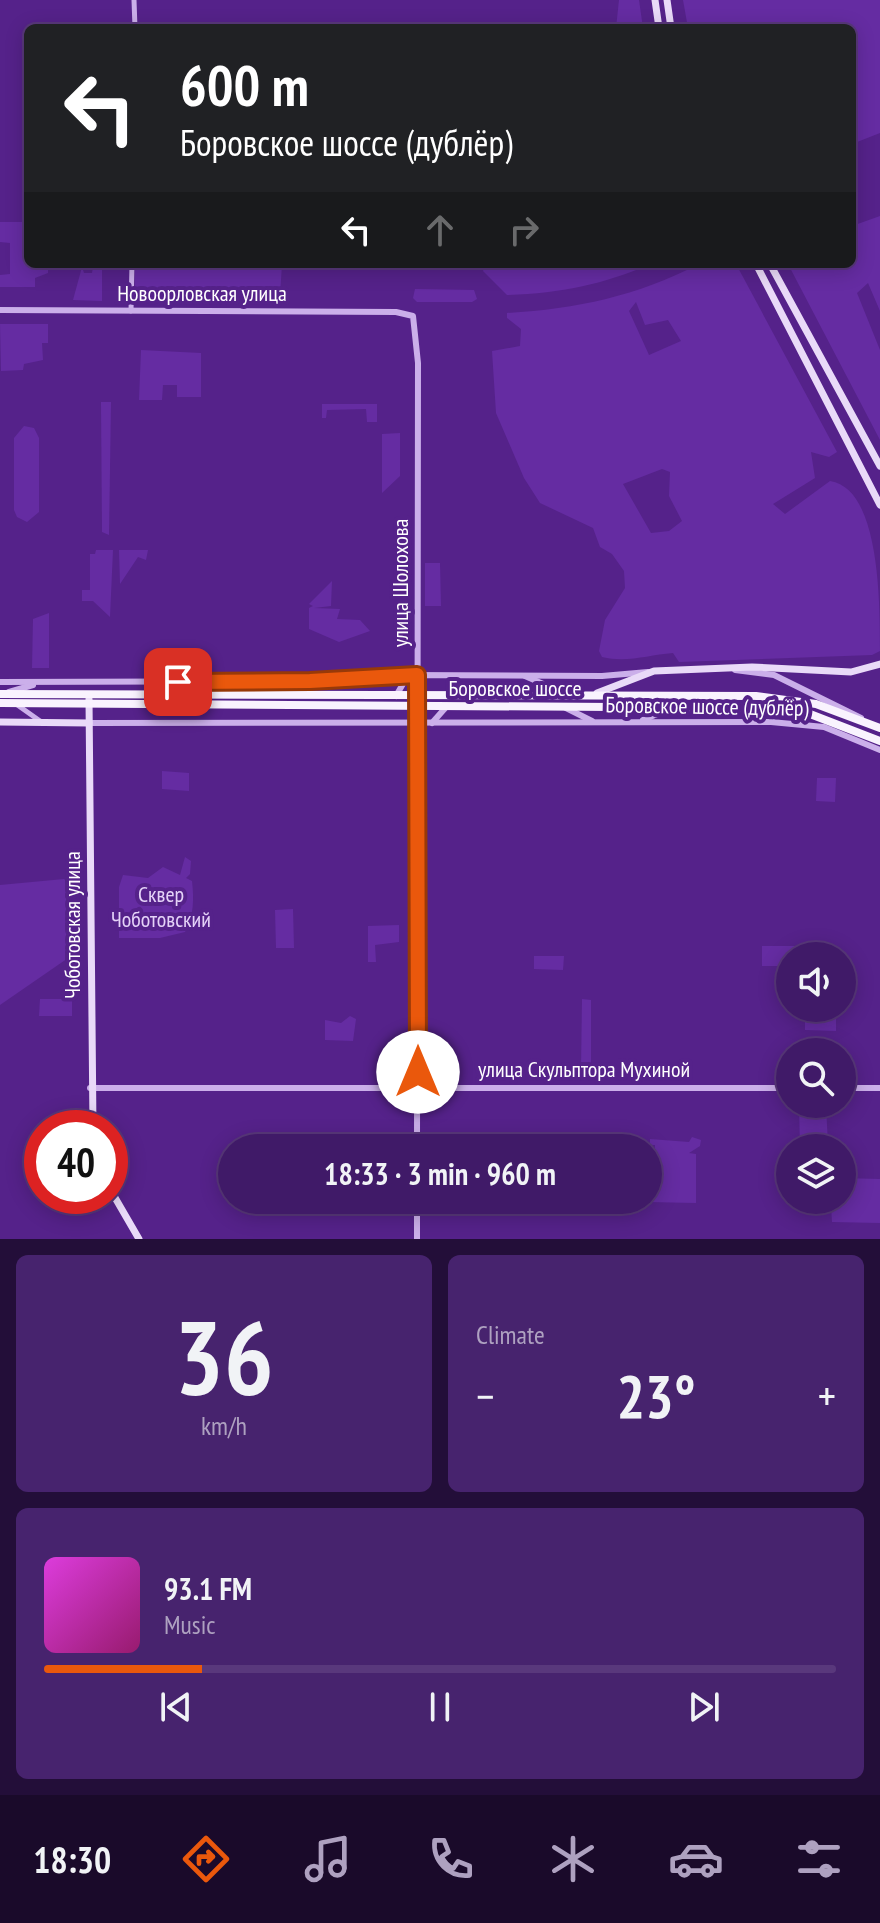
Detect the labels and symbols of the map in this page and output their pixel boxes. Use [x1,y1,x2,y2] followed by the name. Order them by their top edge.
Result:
[117,279,287,307] street label: Новоорловская улица
[386,519,414,647] street label: улица Шолохова
[144,648,212,716] pin
[448,674,582,702] street label: Боровское шоссе
[605,690,810,722] street label: Боровское шоссе (дублёр)
[58,851,86,999] street label: Чоботовская улица
[111,880,211,933] park label: Сквер Чоботовский
[376,1030,460,1114] position arrow
[478,1055,690,1083] street label: улица Скульптора Мухиной
[24,1110,128,1214] speed limit sign: 40

